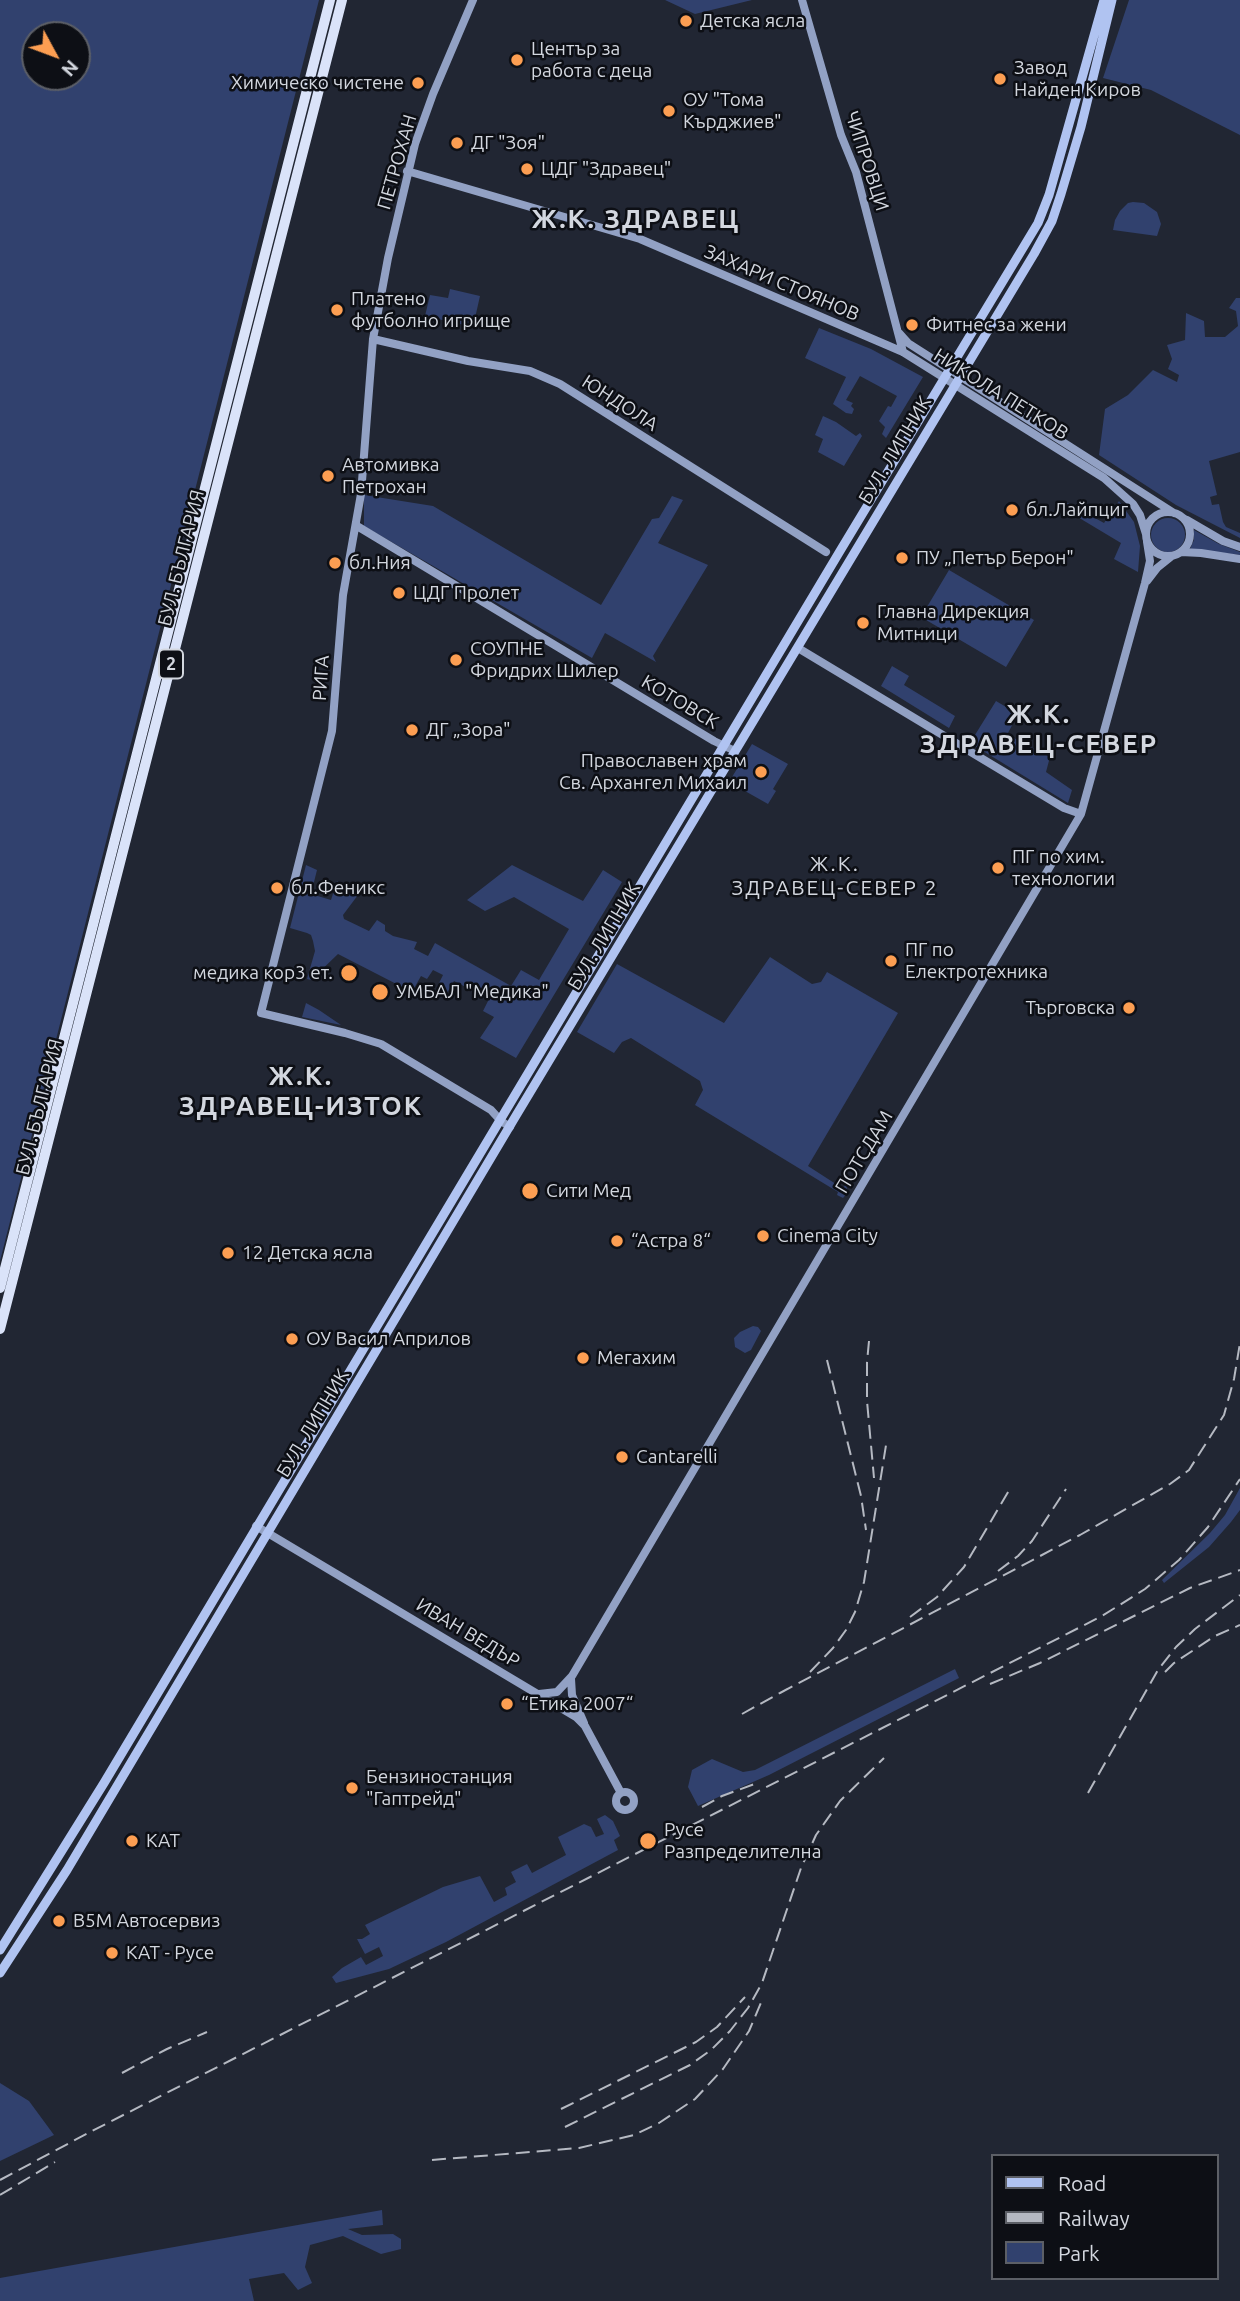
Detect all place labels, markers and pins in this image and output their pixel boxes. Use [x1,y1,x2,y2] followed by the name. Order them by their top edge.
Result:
[700,10,805,32] place label: Детска ясла
[678,13,694,29] marker: Детска ясла
[531,38,652,82] place label: Център за работа с деца
[509,52,525,68] marker: Център за работа с деца
[1014,57,1141,101] place label: Завод Найден Киров
[992,71,1008,87] marker: Завод Найден Киров
[231,72,404,94] place label: Химическо чистене
[410,75,426,91] marker: Химическо чистене
[683,89,782,133] place label: ОУ "Тома Кърджиев"
[661,103,677,119] marker: ОУ "Тома Кърджиев"
[471,132,545,154] place label: ДГ "Зоя"
[449,135,465,151] marker: ДГ "Зоя"
[541,158,671,180] place label: ЦДГ "Здравец"
[519,161,535,177] marker: ЦДГ "Здравец"
[351,288,511,332] place label: Платено футболно игрище
[329,302,345,318] marker: Платено футболно игрище
[926,314,1067,336] place label: Фитнес за жени
[904,317,920,333] marker: Фитнес за жени
[342,454,439,498] place label: Автомивка Петрохан
[320,468,336,484] marker: Автомивка Петрохан
[1026,499,1128,521] place label: бл.Лайпциг
[1004,502,1020,518] marker: бл.Лайпциг
[916,547,1074,569] place label: ПУ „Петър Берон"
[894,550,910,566] marker: ПУ „Петър Берон"
[349,552,411,574] place label: бл.Ния
[327,555,343,571] marker: бл.Ния
[413,582,519,604] place label: ЦДГ Пролет
[391,585,407,601] marker: ЦДГ Пролет
[877,601,1030,645] place label: Главна Дирекция Митници
[855,615,871,631] marker: Главна Дирекция Митници
[470,638,619,682] place label: СОУПНЕ Фридрих Шилер
[448,652,464,668] marker: СОУПНЕ Фридрих Шилер
[426,719,511,741] place label: ДГ „Зора"
[404,722,420,738] marker: ДГ „Зора"
[559,750,747,794] place label: Православен храм Св. Архангел Михаил
[753,764,769,780] marker: Православен храм Св. Архангел Михаил
[1012,846,1115,890] place label: ПГ по хим. технологии
[990,860,1006,876] marker: ПГ по хим. технологии
[291,877,385,899] place label: бл.Феникс
[269,880,285,896] marker: бл.Феникс
[905,939,1048,983] place label: ПГ по Електротехника
[883,953,899,969] marker: ПГ по Електротехника
[193,962,333,984] place label: медика кор3 ет.
[339,963,359,983] marker: медика кор3 ет.
[396,981,549,1003] place label: УМБАЛ "Медика"
[370,982,390,1002] marker: УМБАЛ "Медика"
[1025,997,1115,1019] place label: Търговска
[1121,1000,1137,1016] marker: Търговска
[546,1180,631,1202] place label: Сити Мед
[520,1181,540,1201] marker: Сити Мед
[777,1225,878,1247] place label: Cinema City
[755,1228,771,1244] marker: Cinema City
[631,1230,711,1252] place label: “Астра 8“
[609,1233,625,1249] marker: “Астра 8“
[242,1242,373,1264] place label: 12 Детска ясла
[220,1245,236,1261] marker: 12 Детска ясла
[306,1328,471,1350] place label: ОУ Васил Априлов
[284,1331,300,1347] marker: ОУ Васил Априлов
[597,1347,676,1369] place label: Мегахим
[575,1350,591,1366] marker: Мегахим
[636,1446,718,1468] place label: Cantarelli
[614,1449,630,1465] marker: Cantarelli
[521,1693,633,1715] place label: “Етика 2007“
[499,1696,515,1712] marker: “Етика 2007“
[366,1766,513,1810] place label: Бензиностанция "Гаптрейд"
[344,1780,360,1796] marker: Бензиностанция "Гаптрейд"
[664,1819,821,1863] place label: Русе Разпределителна
[146,1830,180,1852] place label: КАТ
[638,1831,658,1851] marker: Русе Разпределителна
[124,1833,140,1849] marker: КАТ
[73,1910,220,1932] place label: В5М Автосервиз
[51,1913,67,1929] marker: В5М Автосервиз
[126,1942,214,1964] place label: КАТ - Русе
[104,1945,120,1961] marker: КАТ - Русе

